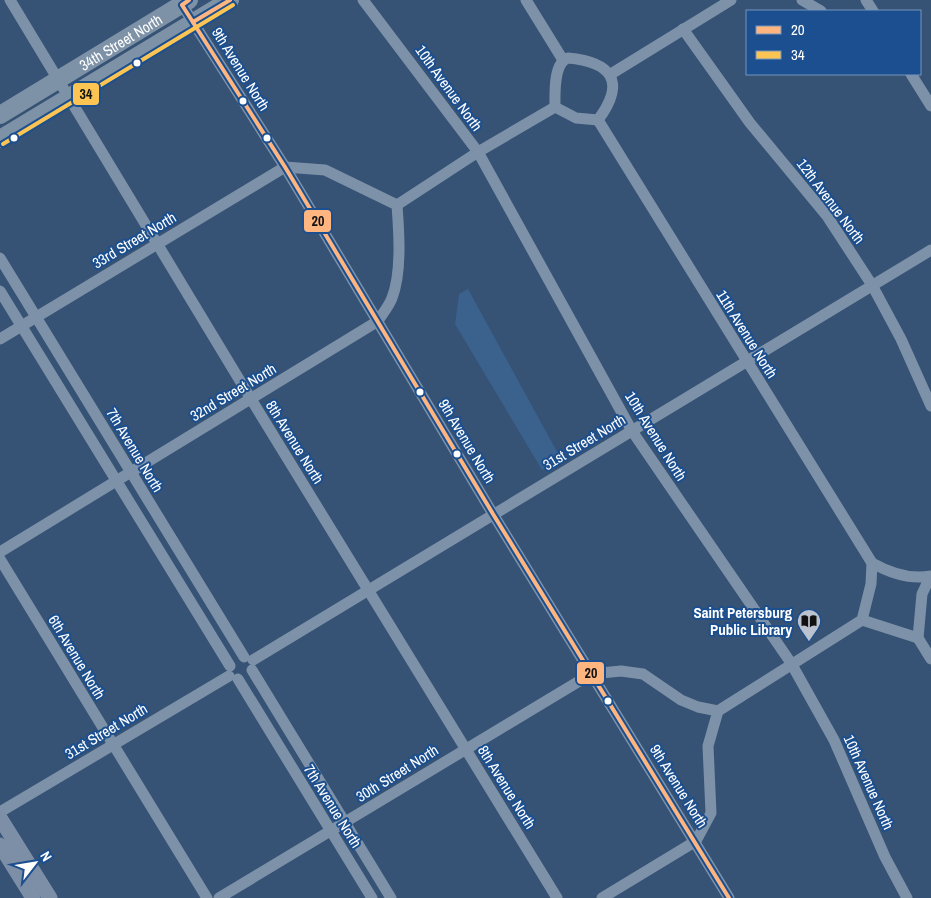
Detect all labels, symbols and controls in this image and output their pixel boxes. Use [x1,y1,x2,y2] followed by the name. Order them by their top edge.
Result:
[75,8,166,75] street label: 34th Street North
[746,10,921,75] legend
[791,19,805,40] text: 20
[207,23,275,115] street label: 9th Avenue North
[411,41,487,135] street label: 10th Avenue North
[791,44,805,65] text: 34
[132,58,142,68] unlabelled marker
[72,82,100,106] line badge: 34
[80,85,93,103] text: 34
[238,96,248,106] unlabelled marker
[9,133,19,143] unlabelled marker
[262,133,272,143] unlabelled marker
[792,154,870,248] street label: 12th Avenue North
[88,207,180,273] street label: 33rd Street North
[303,209,332,233] line badge: 20
[312,212,324,230] text: 20
[711,286,783,382] street label: 11th Avenue North
[186,358,280,426] street label: 32nd Street North
[415,387,425,397] unlabelled marker
[620,387,692,485] street label: 10th Avenue North
[434,395,500,487] street label: 9th Avenue North
[261,396,329,488] street label: 8th Avenue North
[102,404,168,496] street label: 7th Avenue North
[539,409,629,475] street label: 31st Street North
[452,449,462,459] unlabelled marker
[694,602,792,640] place label: Saint Petersburg Public Library
[796,608,822,642] library icon: Saint Petersburg Public Library
[44,611,110,703] street label: 6th Avenue North
[576,661,605,685] line badge: 20
[585,664,597,682] text: 20
[603,696,613,706] unlabelled marker
[61,698,151,764] street label: 31st Street North
[839,731,899,833] street label: 10th Avenue North
[352,739,442,807] street label: 30th Street North
[645,740,713,832] street label: 9th Avenue North
[473,741,541,833] street label: 8th Avenue North
[299,760,367,852] street label: 7th Avenue North
[10,838,60,888] north arrow
[36,848,56,864] text: N

